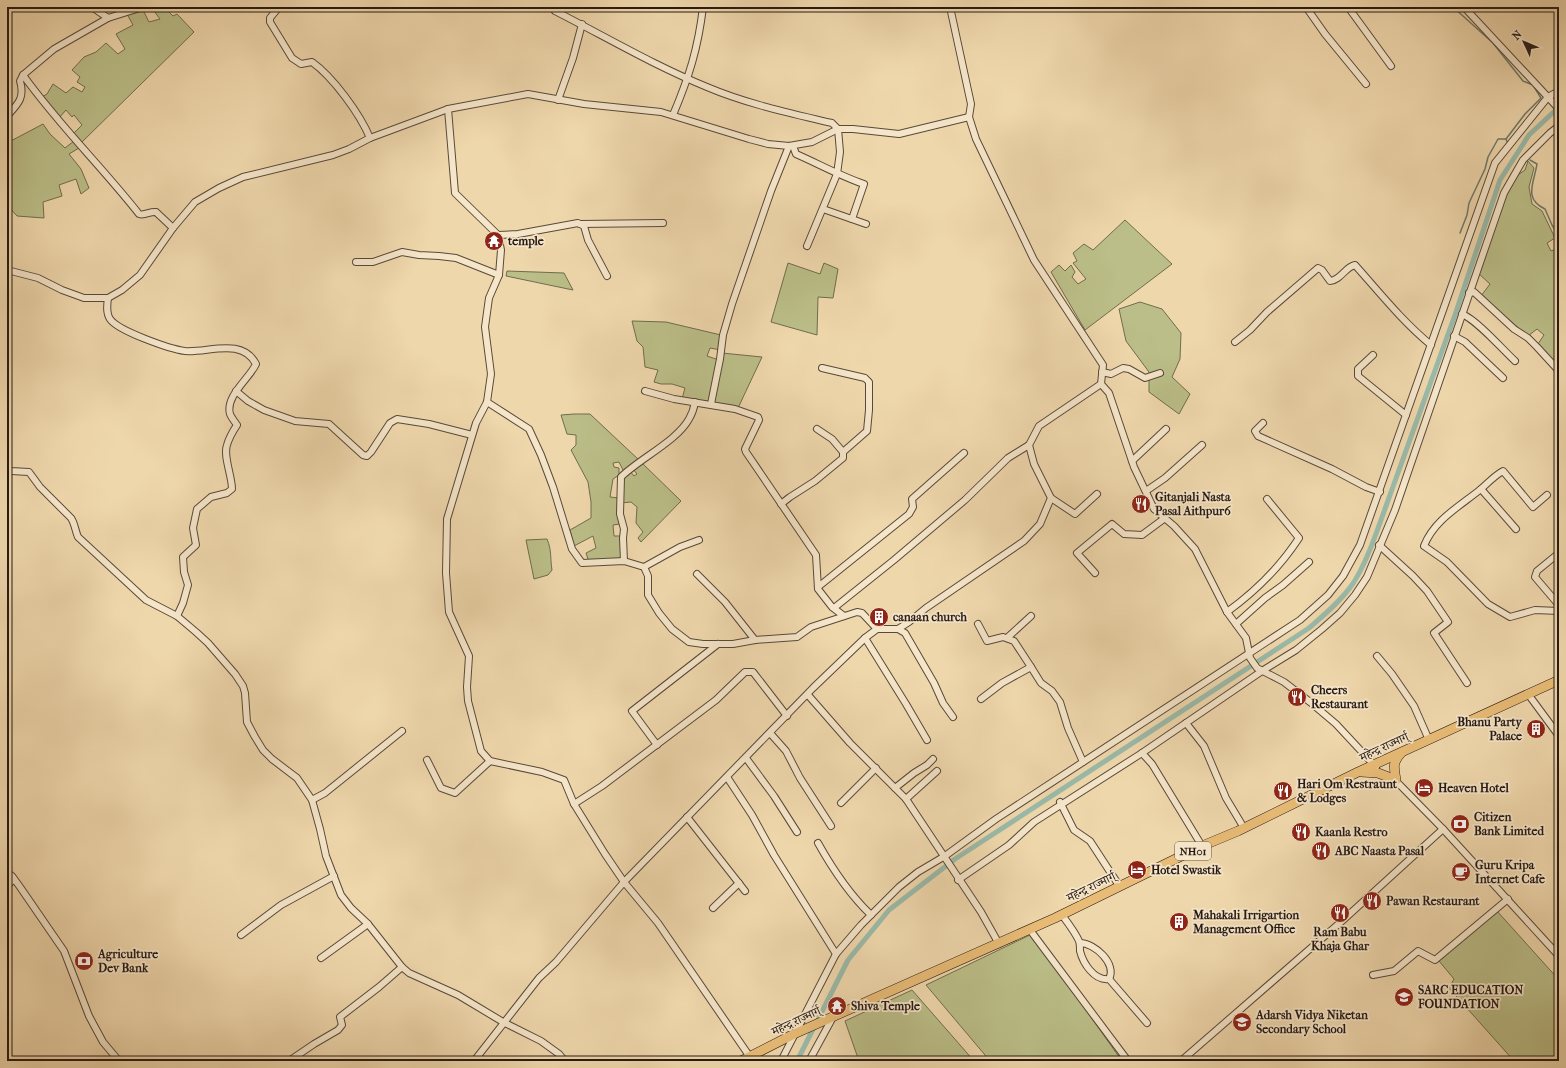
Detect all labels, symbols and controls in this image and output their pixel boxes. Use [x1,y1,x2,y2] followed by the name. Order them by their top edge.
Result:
[1504,22,1544,62] north arrow
[1510,27,1525,43] text: N
[483,230,505,252] temple icon: temple
[507,234,544,249] place label: temple
[1155,490,1231,519] place label: Gitanjali Nasta Pasal Aithpur6
[1130,493,1152,515] restaurant icon: Gitanjali Nasta Pasal Aithpur6
[868,606,890,628] building icon: canaan church
[893,610,967,624] place label: canaan church
[1311,683,1369,711] place label: Cheers Restaurant
[1286,686,1308,708] restaurant icon: Cheers Restaurant
[1457,715,1523,743] place label: Bhanu Party Palace
[1525,718,1547,740] building icon: Bhanu Party Palace
[1356,728,1413,766] street label: महेन्द्र राज्मार्ग्
[1297,777,1398,806] place label: Hari Om Restraunt & Lodges
[1413,777,1435,799] hotel icon: Heaven Hotel
[1272,780,1294,802] restaurant icon: Hari Om Restraunt & Lodges
[1438,781,1509,795] place label: Heaven Hotel
[1474,810,1545,838] place label: Citizen Bank Limited
[1449,813,1471,835] bank icon: Citizen Bank Limited
[1290,821,1312,843] restaurant icon: Kaanla Restro
[1315,825,1388,839] place label: Kaanla Restro
[1310,840,1332,862] restaurant icon: ABC Naasta Pasal
[1175,842,1211,860] road number: NH01
[1334,844,1425,858] place label: ABC Naasta Pasal
[1475,858,1545,886] place label: Guru Kripa Internet Cafe
[1126,859,1148,881] hotel icon: Hotel Swastik
[1450,861,1472,883] cafe icon: Guru Kripa Internet Cafe
[1151,863,1222,877] place label: Hotel Swastik
[1063,867,1120,906] street label: महेन्द्र राज्मार्ग्
[1361,890,1383,912] restaurant icon: Pawan Restaurant
[1386,894,1480,908] place label: Pawan Restaurant
[1329,902,1351,924] restaurant icon: Ram Babu Khaja Ghar
[1192,908,1300,937] place label: Mahakali Irrigartion Management Office
[1168,911,1190,933] building icon: Mahakali Irrigartion Management Office
[1311,925,1370,953] place label: Ram Babu Khaja Ghar
[97,947,158,975] place label: Agriculture Dev Bank
[73,950,95,972] bank icon: Agriculture Dev Bank
[1417,983,1524,1011] place label: SARC EDUCATION FOUNDATION
[1393,986,1415,1008] school or university icon: SARC EDUCATION FOUNDATION
[826,995,848,1017] temple icon: Shiva Temple
[851,999,920,1014] place label: Shiva Temple
[768,1002,825,1040] street label: महेन्द्र राज्मार्ग्
[1255,1008,1369,1037] place label: Adarsh Vidya Niketan Secondary School
[1231,1011,1253,1033] school or university icon: Adarsh Vidya Niketan Secondary School

